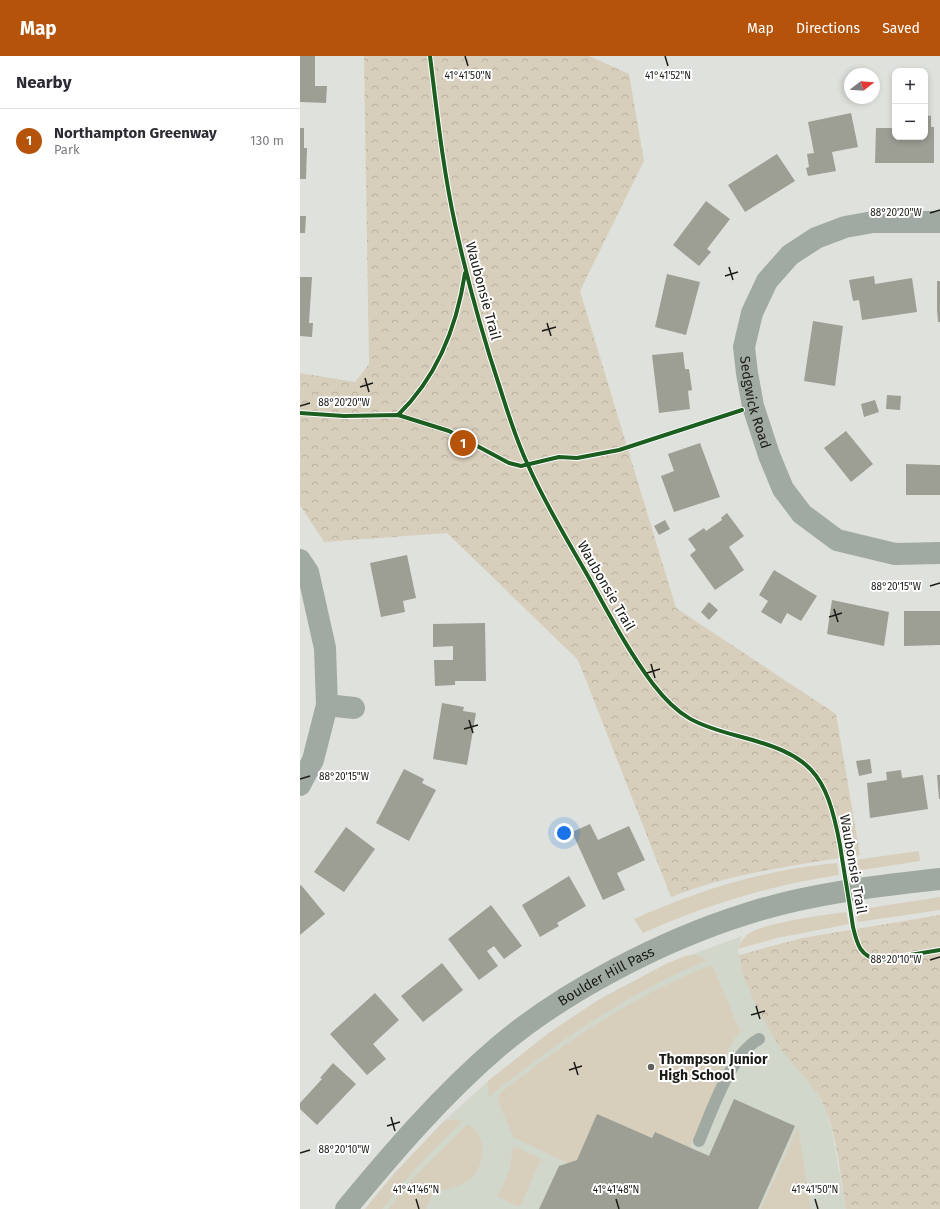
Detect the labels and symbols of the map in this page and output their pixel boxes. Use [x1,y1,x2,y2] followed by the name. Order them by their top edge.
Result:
[844,68,880,104] north arrow
[445,70,491,82] text: 41°41'50"N
[645,70,691,82] text: 41°41'52"N
[870,207,923,219] text: 88°20'20"W
[462,240,504,342] street label: Waubonsie Trail
[737,355,775,451] street label: Sedgwick Road
[318,397,371,409] text: 88°20'20"W
[450,428,476,458] pin: 1
[573,538,639,634] street label: Waubonsie Trail
[871,581,922,593] text: 88°20'15"W
[319,771,370,783] text: 88°20'15"W
[836,813,870,915] street label: Waubonsie Trail
[554,823,574,843] your location
[555,943,657,1009] street label: Boulder Hill Pass
[871,954,922,966] text: 88°20'10"W
[659,1051,768,1084] place label: Thompson Junior High School
[646,1062,656,1072] marker: Thompson Junior High School
[319,1144,370,1156] text: 88°20'10"W
[393,1184,439,1196] text: 41°41'46"N
[593,1184,639,1196] text: 41°41'48"N
[792,1184,838,1196] text: 41°41'50"N

